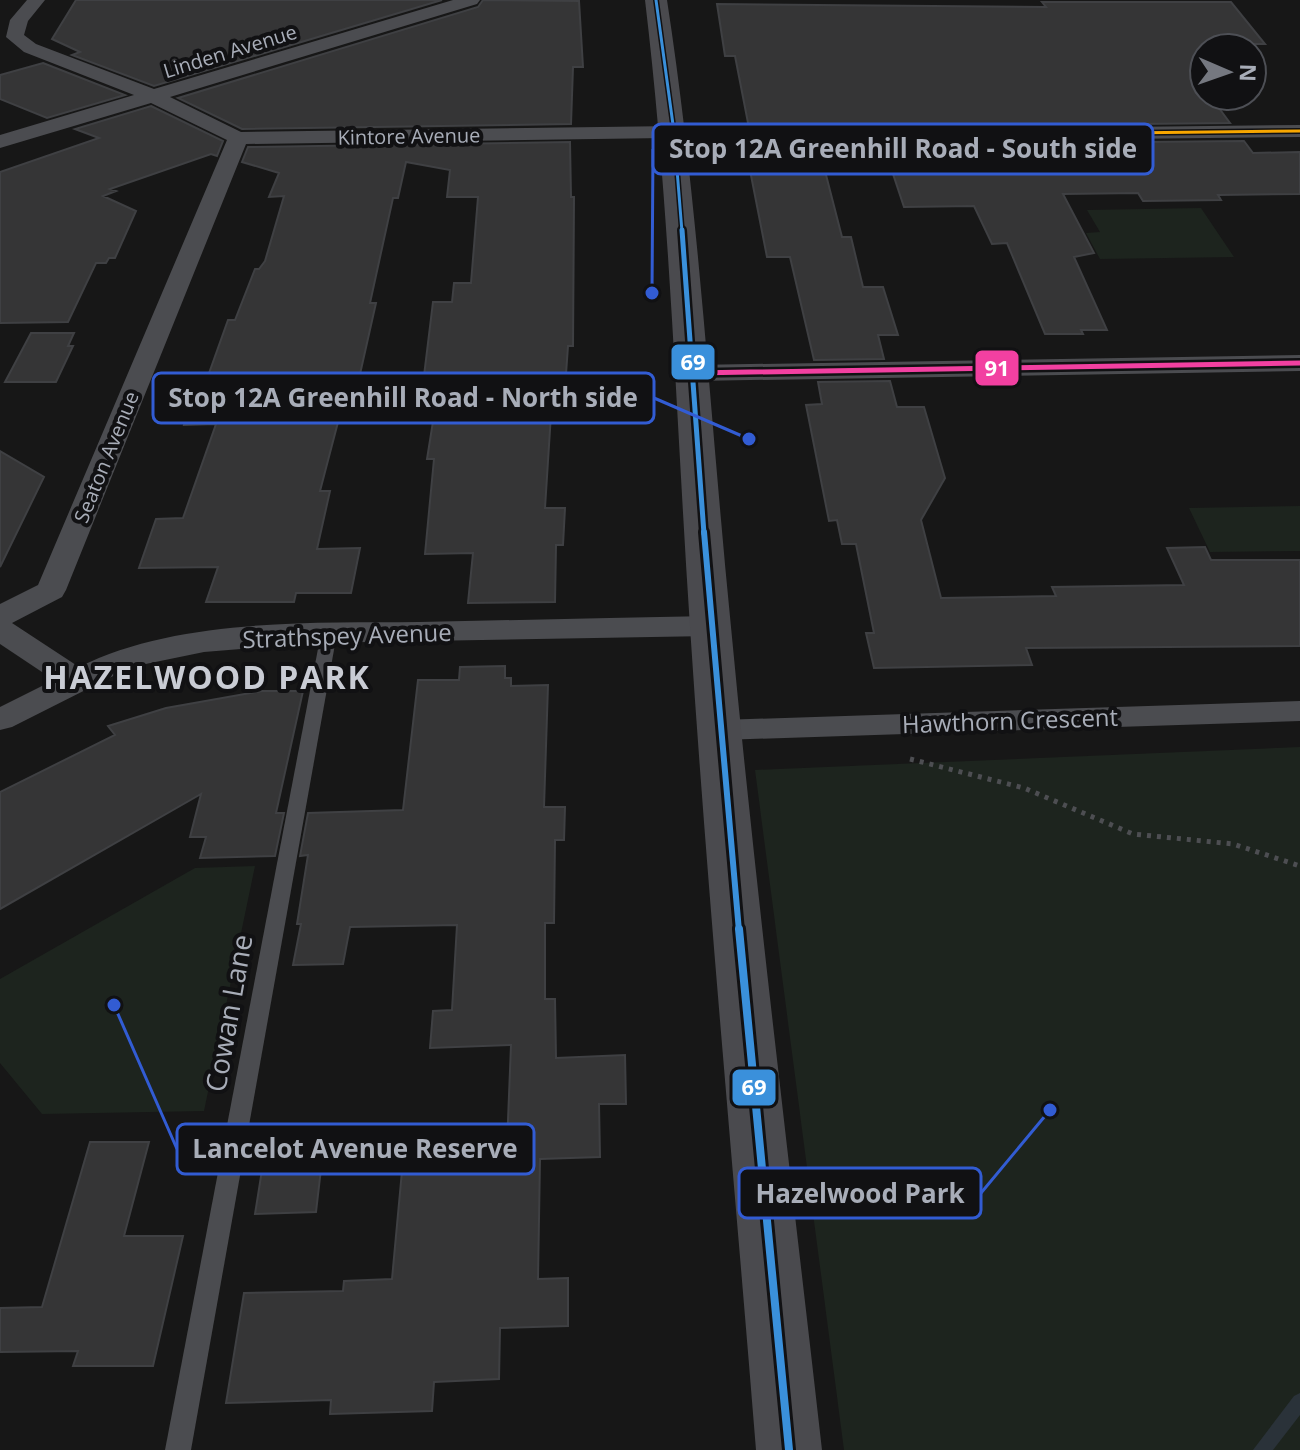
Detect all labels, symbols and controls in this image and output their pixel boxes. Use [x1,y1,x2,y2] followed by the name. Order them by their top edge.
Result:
[160,18,300,84] street label: Linden Avenue
[1188,32,1268,112] north arrow
[1234,63,1264,82] text: N
[337,121,481,151] street label: Kintore Avenue
[653,124,1153,174] callout: Stop 12A Greenhill Road - South side
[669,130,1137,166] text: Stop 12A Greenhill Road - South side
[670,343,716,381] line badge: 69
[680,346,706,376] text: 69
[974,349,1020,387] line badge: 91
[984,352,1010,382] text: 91
[153,373,654,423] callout: Stop 12A Greenhill Road - North side
[168,379,638,415] text: Stop 12A Greenhill Road - North side
[67,387,145,527] street label: Seaton Avenue
[242,615,452,655] street label: Strathspey Avenue
[43,655,371,698] district label: HAZELWOOD PARK
[901,700,1119,740] street label: Hawthorn Crescent
[195,931,261,1095] street label: Cowan Lane
[731,1068,777,1107] line badge: 69
[741,1071,767,1101] text: 69
[177,1124,534,1174] callout: Lancelot Avenue Reserve
[192,1130,518,1166] text: Lancelot Avenue Reserve
[739,1168,981,1218] callout: Hazelwood Park
[755,1175,965,1211] text: Hazelwood Park

